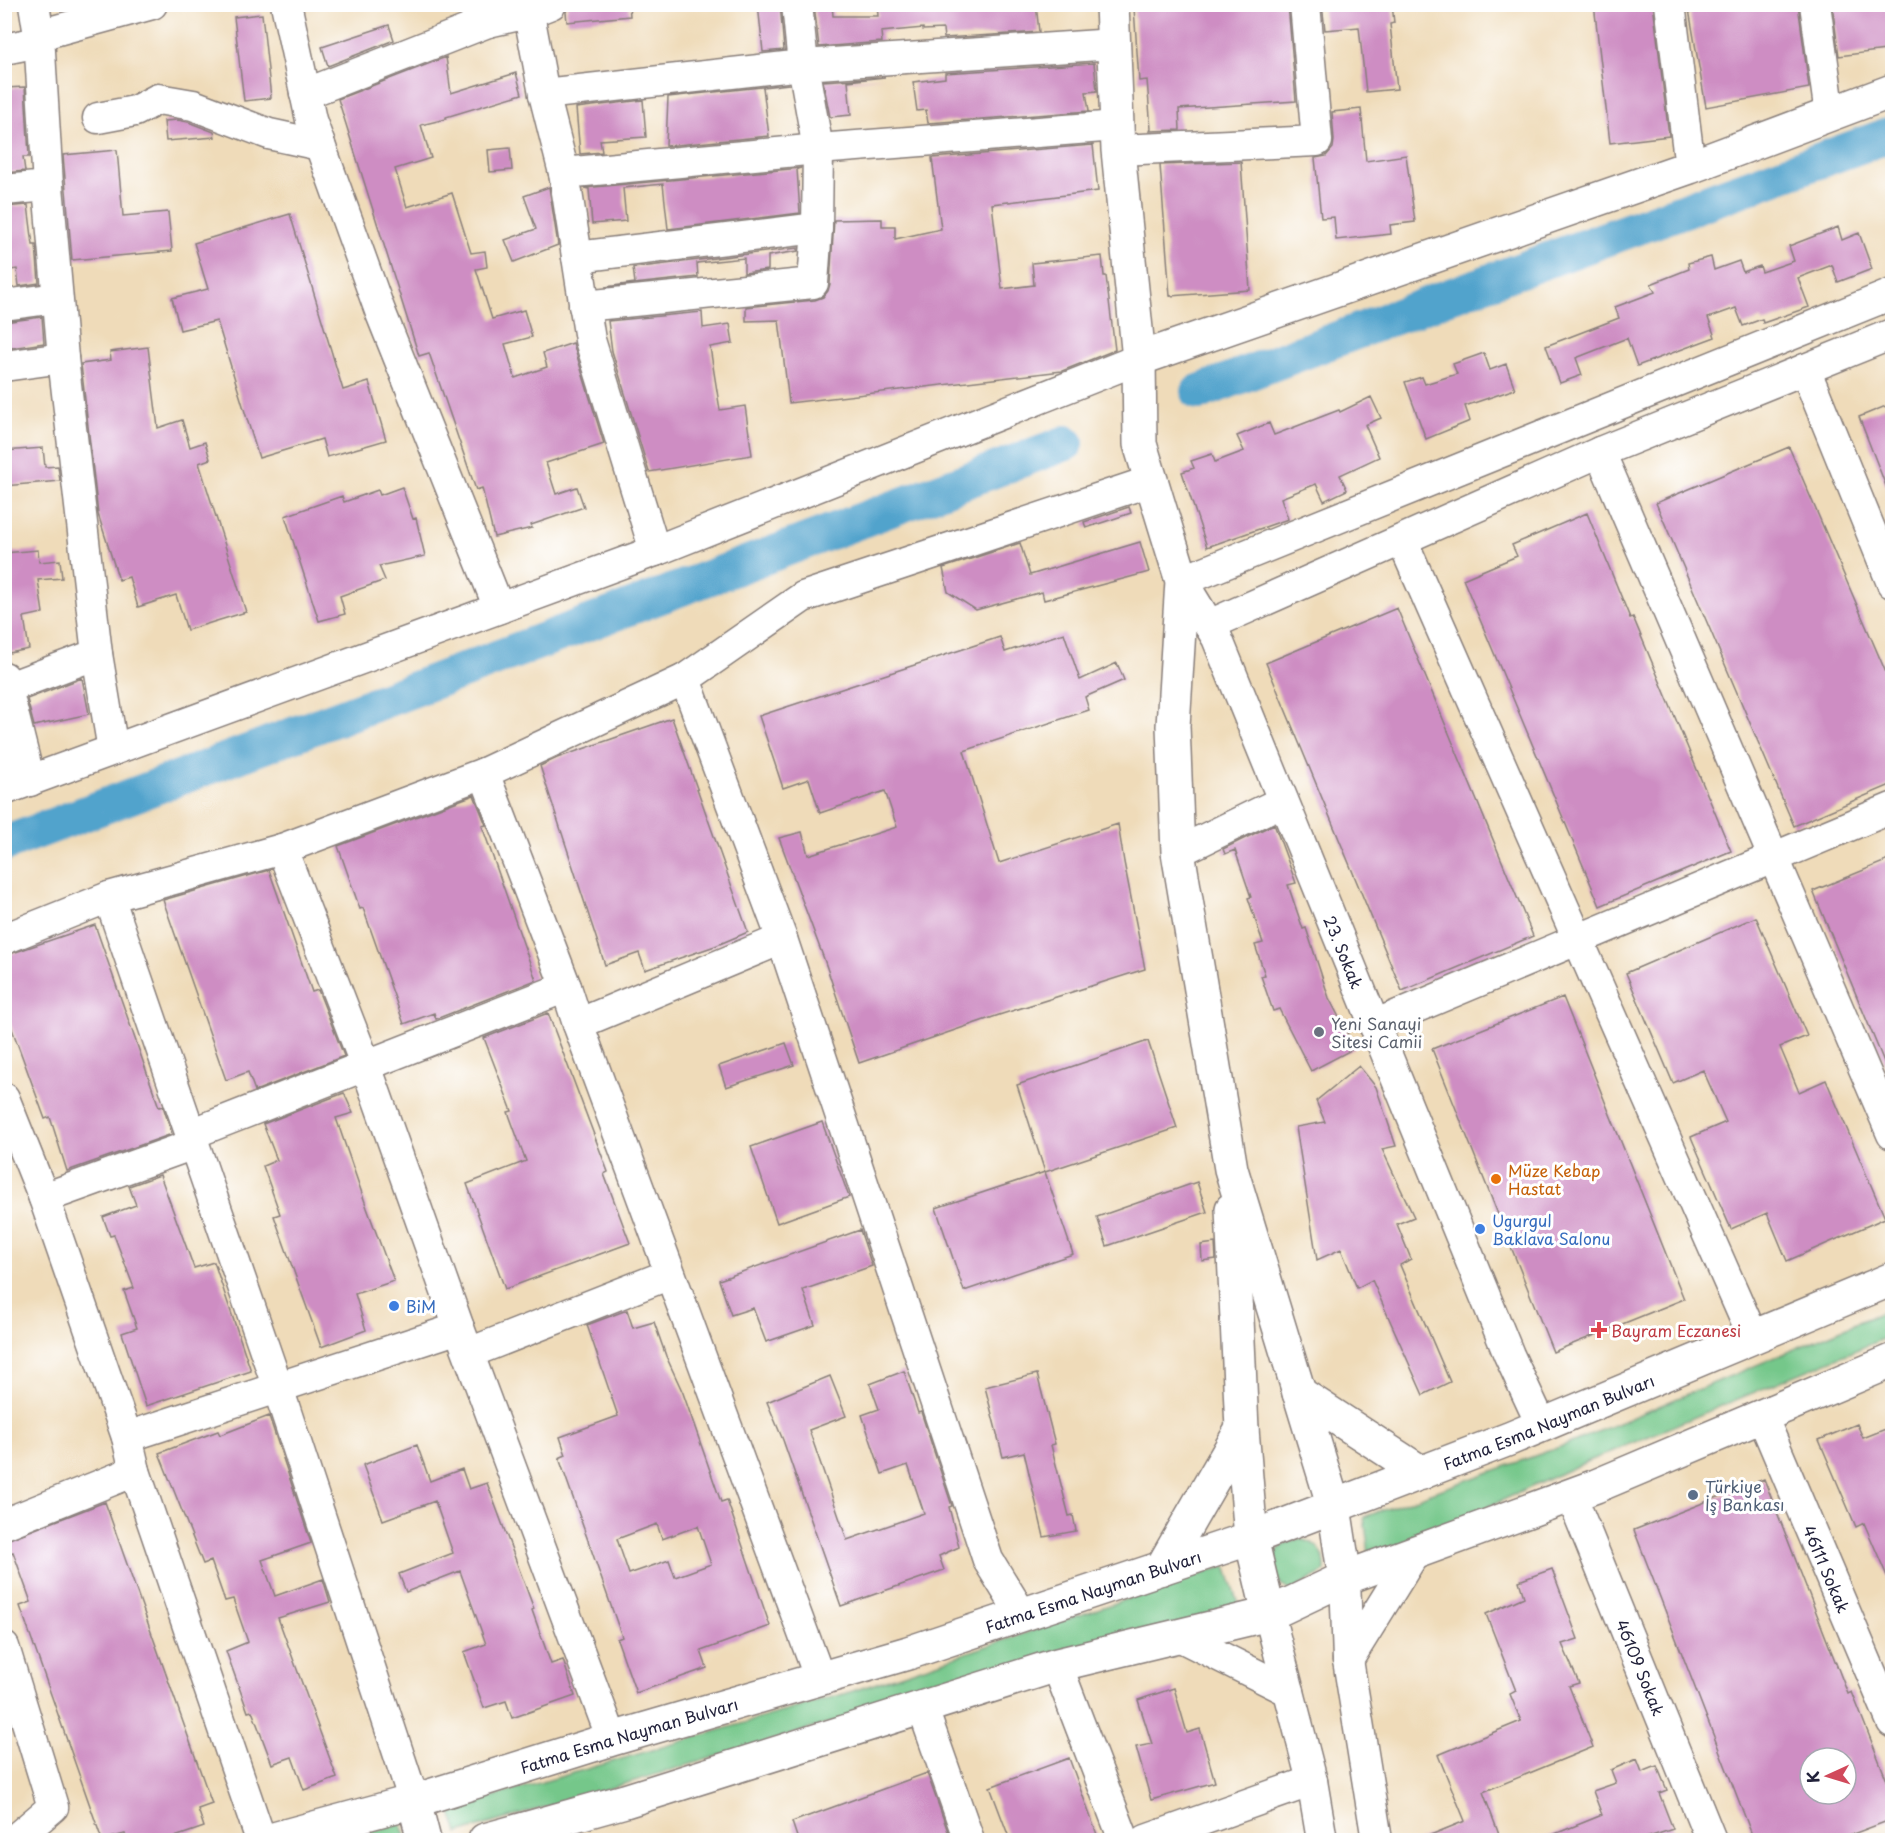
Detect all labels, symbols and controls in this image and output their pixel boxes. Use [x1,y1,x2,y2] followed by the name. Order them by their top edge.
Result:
[1318,912,1370,992] street label: 23. Sokak
[1331,1011,1422,1053] place label: Yeni Sanayi Sitesi Camii
[1312,1025,1326,1039] marker: Yeni Sanayi Sitesi Camii
[1508,1158,1600,1200] place label: Müze Kebap Hastat
[1489,1172,1503,1186] marker: Müze Kebap Hastat
[1492,1208,1610,1250] place label: Ugurgul Baklava Salonu
[1473,1222,1487,1236] marker: Ugurgul Baklava Salonu
[406,1294,436,1318] place label: BiM
[387,1299,401,1313] marker: BiM
[1611,1318,1741,1342] place label: Bayram Eczanesi
[1592,1323,1606,1337] marker: Bayram Eczanesi
[1439,1368,1658,1475] street label: Fatma Esma Nayman Bulvarı
[1705,1474,1785,1516] place label: Türkiye İş Bankası
[1686,1488,1700,1502] marker: Türkiye İş Bankası
[1798,1521,1856,1616] street label: 46111 Sokak
[982,1544,1204,1638] street label: Fatma Esma Nayman Bulvarı
[1611,1616,1671,1719] street label: 46109 Sokak
[517,1691,741,1779] street label: Fatma Esma Nayman Bulvarı
[1798,1746,1858,1806] north arrow
[1800,1770,1824,1784] text: K

